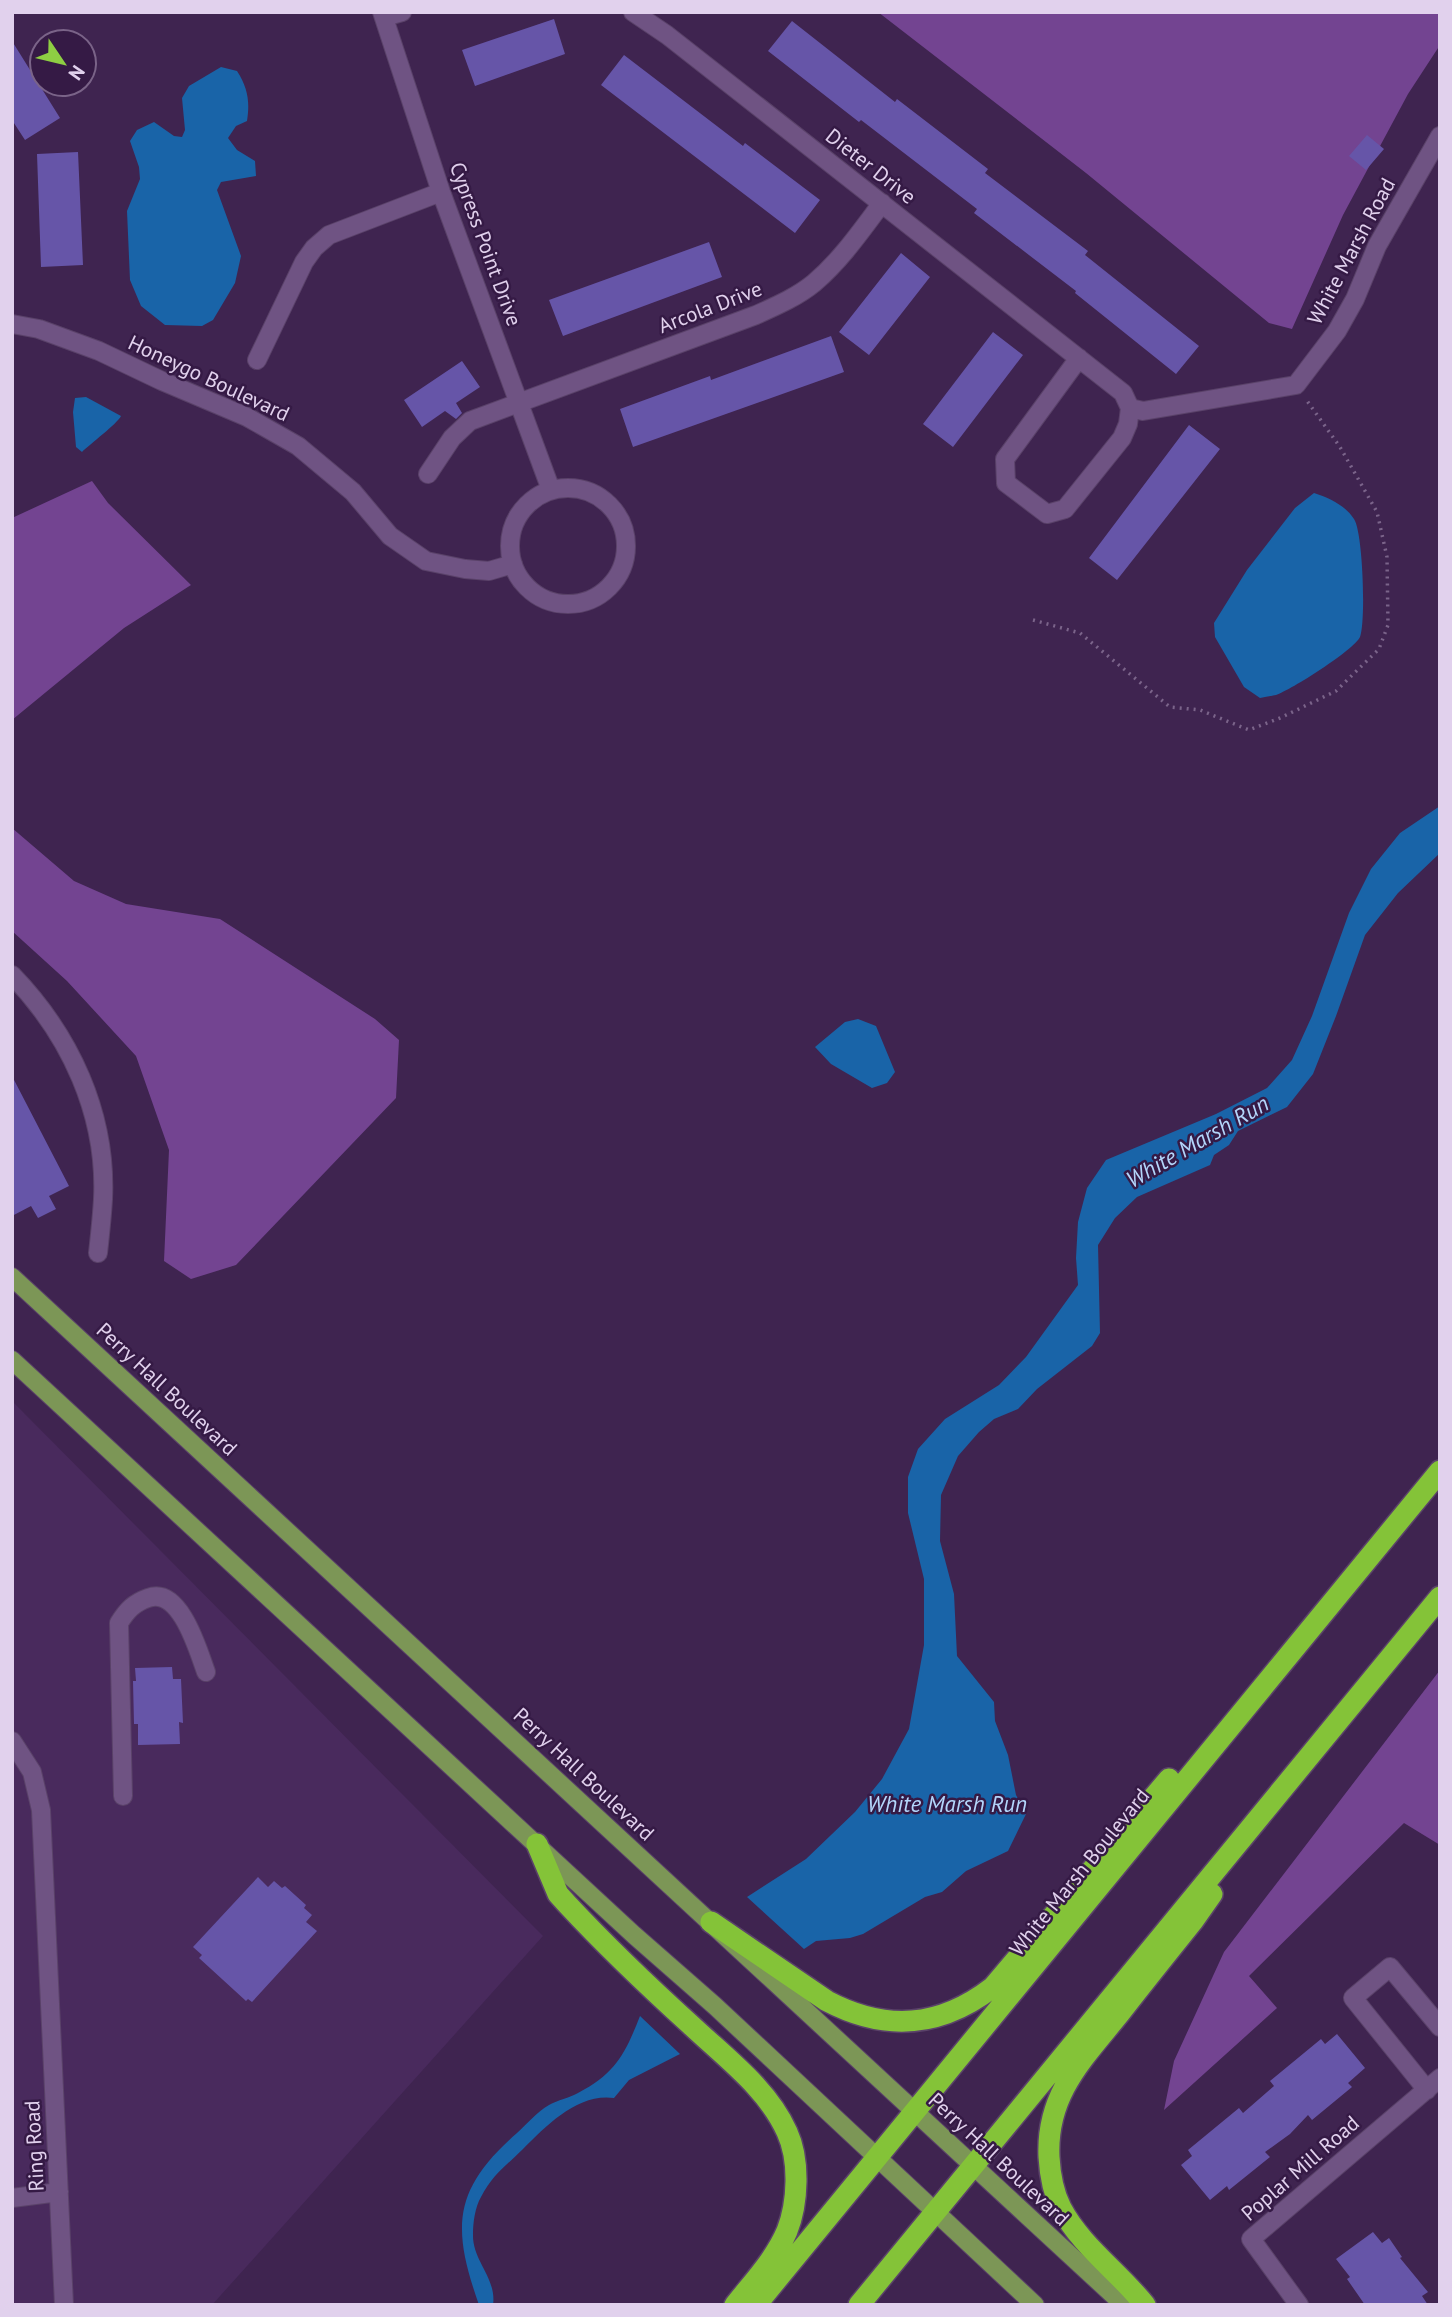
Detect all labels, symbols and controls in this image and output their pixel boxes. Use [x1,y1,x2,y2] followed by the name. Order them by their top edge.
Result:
[28,28,98,98] north arrow
[64,61,90,85] text: N
[820,122,922,210] street label: Dieter Drive
[444,158,528,330] street label: Cypress Point Drive
[1301,173,1401,329] street label: White Marsh Road
[654,275,766,339] street label: Arcola Drive
[124,329,294,427] street label: Honeygo Boulevard
[1120,1088,1274,1194] water label: White Marsh Run
[91,1317,243,1461] street label: Perry Hall Boulevard
[508,1702,660,1846] street label: Perry Hall Boulevard
[1003,1783,1155,1961] street label: White Marsh Boulevard
[867,1789,1027,1818] water label: White Marsh Run
[923,2087,1075,2231] street label: Perry Hall Boulevard
[18,2100,50,2192] street label: Ring Road
[1235,2109,1365,2227] street label: Poplar Mill Road

